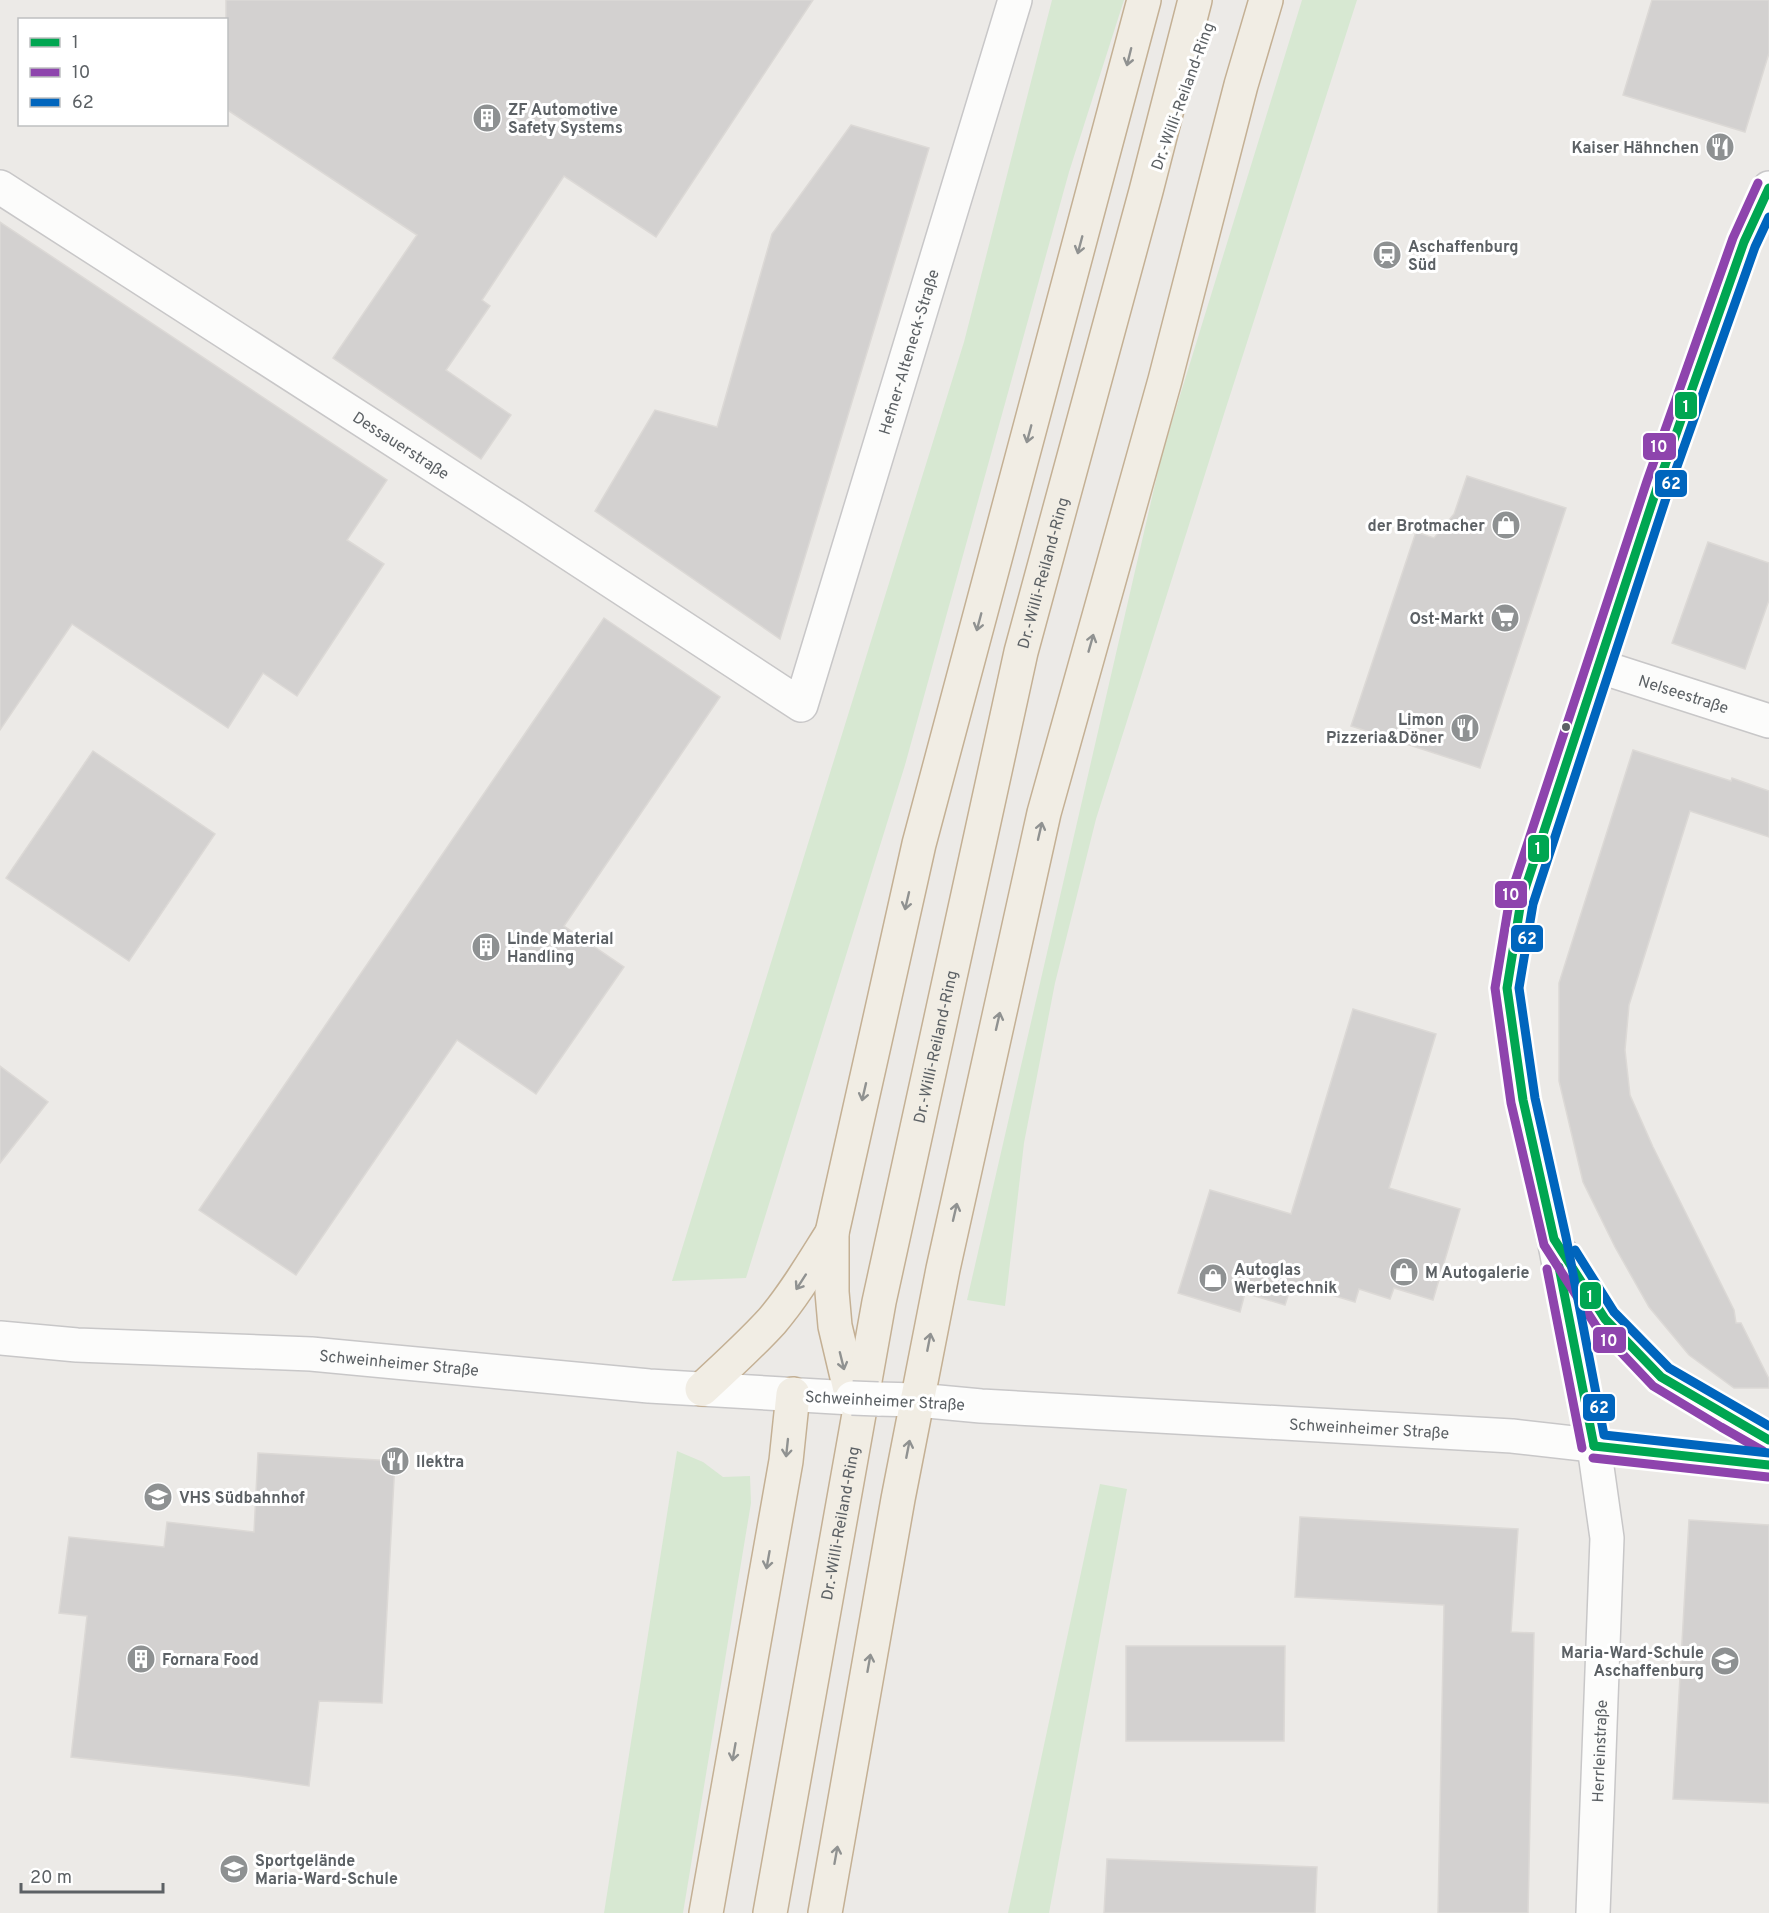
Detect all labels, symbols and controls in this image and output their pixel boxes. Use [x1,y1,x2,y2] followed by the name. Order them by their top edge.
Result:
[18,18,228,126] legend
[1148,20,1220,173] street label: Dr.-Willi-Reiland-Ring
[72,32,79,55] text: 1
[1123,47,1134,66] one-way arrow
[72,62,90,85] text: 10
[72,92,94,115] text: 62
[508,101,623,139] place label: ZF Automotive Safety Systems
[471,102,503,134] building icon: ZF Automotive Safety Systems
[1704,131,1736,163] restaurant icon: Kaiser Hähnchen
[1572,139,1699,159] place label: Kaiser Hähnchen
[1073,235,1085,254] one-way arrow
[1408,238,1519,276] place label: Aschaffenburg Süd
[1371,239,1403,271] station icon: Aschaffenburg Süd
[876,267,945,437] street label: Hefner-Alteneck-Straße
[1674,391,1698,420] line badge: 1
[1683,398,1689,418] text: 1
[348,408,452,485] street label: Dessauerstraße
[1023,424,1034,443] one-way arrow
[1642,432,1677,461] line badge: 10
[1651,438,1667,458] text: 10
[1654,469,1688,498] line badge: 62
[1661,475,1681,495] text: 62
[1014,495,1074,651] street label: Dr.-Willi-Reiland-Ring
[1490,509,1522,541] shop icon: der Brotmacher
[1367,517,1485,537] place label: der Brotmacher
[1489,602,1521,634] supermarket icon: Ost-Markt
[1409,610,1484,630] place label: Ost-Markt
[973,612,984,631] one-way arrow
[1086,634,1098,653] one-way arrow
[1636,672,1731,719] street label: Nelseestraße
[1326,711,1444,749] place label: Limon Pizzeria&Döner
[1449,712,1481,744] restaurant icon: Limon Pizzeria&Döner
[1560,721,1572,733] unlabelled marker
[1035,822,1046,841] one-way arrow
[1527,834,1550,863] line badge: 1
[1535,840,1541,860] text: 1
[1494,880,1528,909] line badge: 10
[1503,886,1519,906] text: 10
[900,892,912,911] one-way arrow
[1510,924,1544,953] line badge: 62
[507,930,614,968] place label: Linde Material Handling
[1517,930,1537,950] text: 62
[470,931,502,963] building icon: Linde Material Handling
[910,969,963,1125] street label: Dr.-Willi-Reiland-Ring
[992,1012,1004,1031] one-way arrow
[857,1082,869,1101] one-way arrow
[950,1202,962,1221] one-way arrow
[1388,1256,1420,1288] shop icon: M Autogalerie
[1234,1261,1337,1299] place label: Autoglas Werbetechnik
[1197,1262,1229,1294] shop icon: Autoglas Werbetechnik
[1425,1264,1530,1284] place label: M Autogalerie
[794,1273,806,1290] one-way arrow
[1579,1281,1602,1310] line badge: 1
[1587,1288,1593,1308] text: 1
[1592,1326,1627,1354] line badge: 10
[1601,1332,1617,1352] text: 10
[924,1333,935,1353] one-way arrow
[318,1347,480,1382] street label: Schweinheimer Straße
[836,1351,848,1370] one-way arrow
[804,1388,965,1416] street label: Schweinheimer Straße
[1582,1393,1616,1422] line badge: 62
[1589,1399,1609,1419] text: 62
[1288,1415,1450,1444] street label: Schweinheimer Straße
[781,1438,792,1458] one-way arrow
[903,1440,914,1460] one-way arrow
[379,1445,411,1477] restaurant icon: Ilektra
[818,1445,865,1602] street label: Dr.-Willi-Reiland-Ring
[416,1453,464,1473] place label: Ilektra
[142,1481,174,1513] school or university icon: VHS Südbahnhof
[179,1489,305,1509] place label: VHS Südbahnhof
[762,1549,773,1569] one-way arrow
[125,1643,157,1675] building icon: Fornara Food
[1561,1644,1704,1682] place label: Maria-Ward-Schule Aschaffenburg
[1709,1645,1741,1677] school or university icon: Maria-Ward-Schule Aschaffenburg
[162,1651,259,1671] place label: Fornara Food
[864,1654,875,1674] one-way arrow
[1589,1699,1613,1803] street label: Herrleinstraße
[728,1741,739,1761] one-way arrow
[830,1846,841,1866] one-way arrow
[255,1852,398,1890] place label: Sportgelände Maria-Ward-Schule
[218,1853,250,1885] school or university icon: Sportgelände Maria-Ward-Schule
[21,1856,164,1894] scale bar
[30,1867,72,1890] text: 20 m

